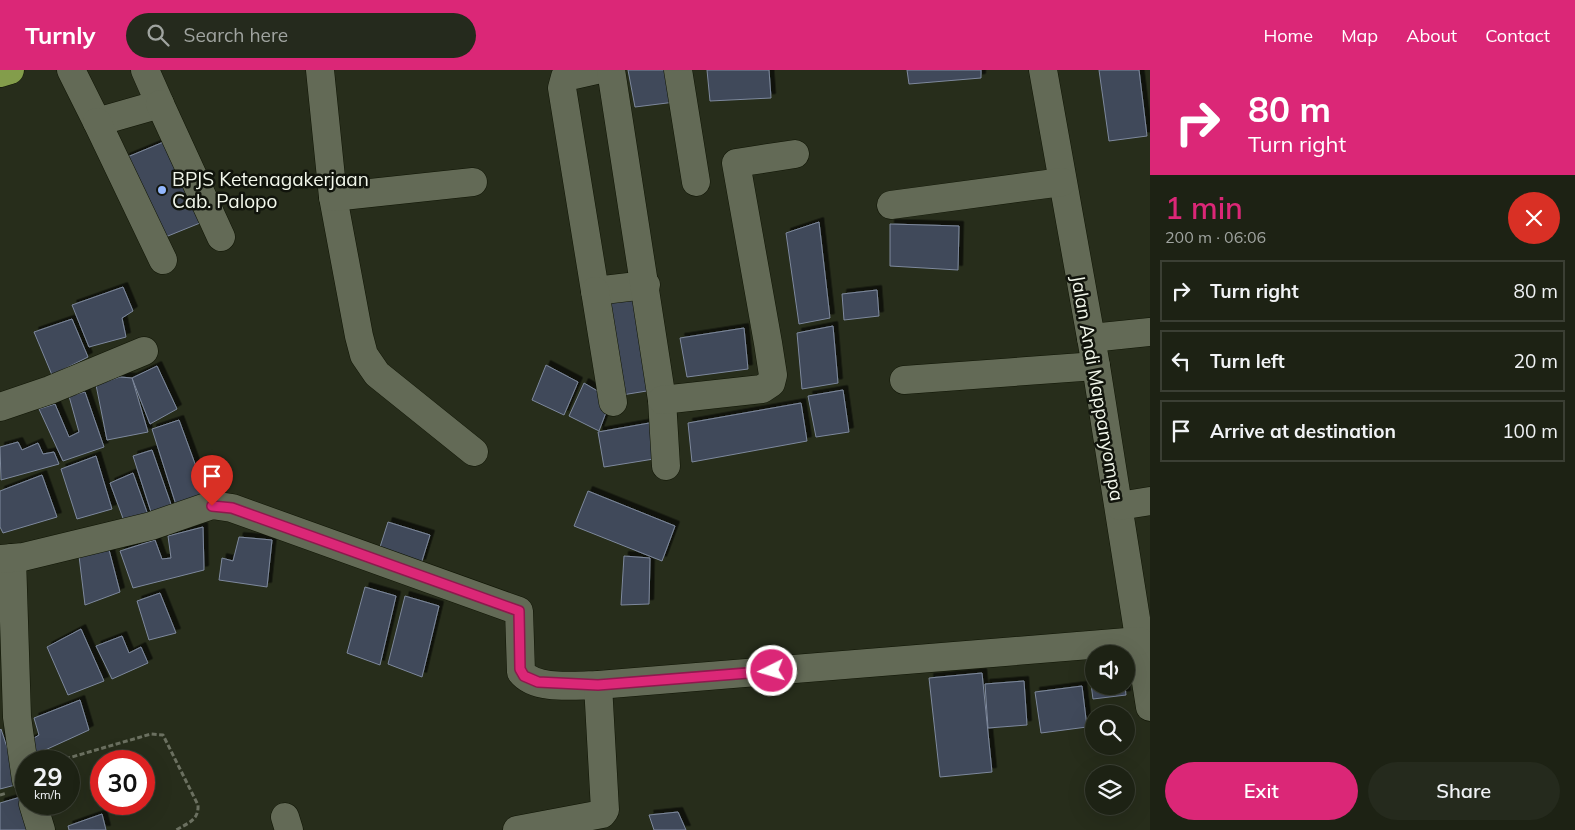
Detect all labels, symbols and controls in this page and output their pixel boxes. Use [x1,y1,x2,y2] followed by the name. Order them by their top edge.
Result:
[126,13,476,58] search box
[25,20,96,50] text: Turnly
[144,21,172,49] icon: search
[184,23,288,47] text: Search here
[1263,24,1313,47] text: Home
[1341,24,1378,47] text: Map
[1406,24,1457,47] text: About
[1485,24,1550,47] text: Contact
[1248,87,1331,131] text: 80 m
[1165,90,1230,155] icon: right
[1248,130,1346,158] text: Turn right
[172,167,369,213] place label: BPJS Ketenagakerjaan Cab. Palopo
[156,184,168,196] marker: BPJS Ketenagakerjaan Cab. Palopo
[1165,189,1243,227] text: 1 min
[1508,192,1560,244] button: close
[1165,227,1266,247] text: 200 m · 06:06
[1066,273,1130,503] street label: Jalan Andi Mappanyompa
[1167,277,1195,305] icon: right
[1210,279,1299,303] text: Turn right
[1514,279,1558,303] text: 80 m
[1167,347,1195,375] icon: left
[1210,349,1285,373] text: Turn left
[1514,349,1558,373] text: 20 m
[1167,417,1195,445] icon: arrive
[1210,419,1396,443] text: Arrive at destination
[1502,419,1558,443] text: 100 m
[191,455,233,506] pin
[198,462,226,490] icon: arrive
[745,644,797,696] position arrow
[1085,645,1135,815] map controls
[1085,645,1135,695] button: sound
[1085,705,1135,755] button: search
[90,750,155,815] speed limit sign: 30
[32,761,63,792] text: 29
[1165,762,1358,820] button: Exit
[1368,762,1560,820] button: Share
[1085,765,1135,815] button: layers
[34,787,61,802] text: km/h

